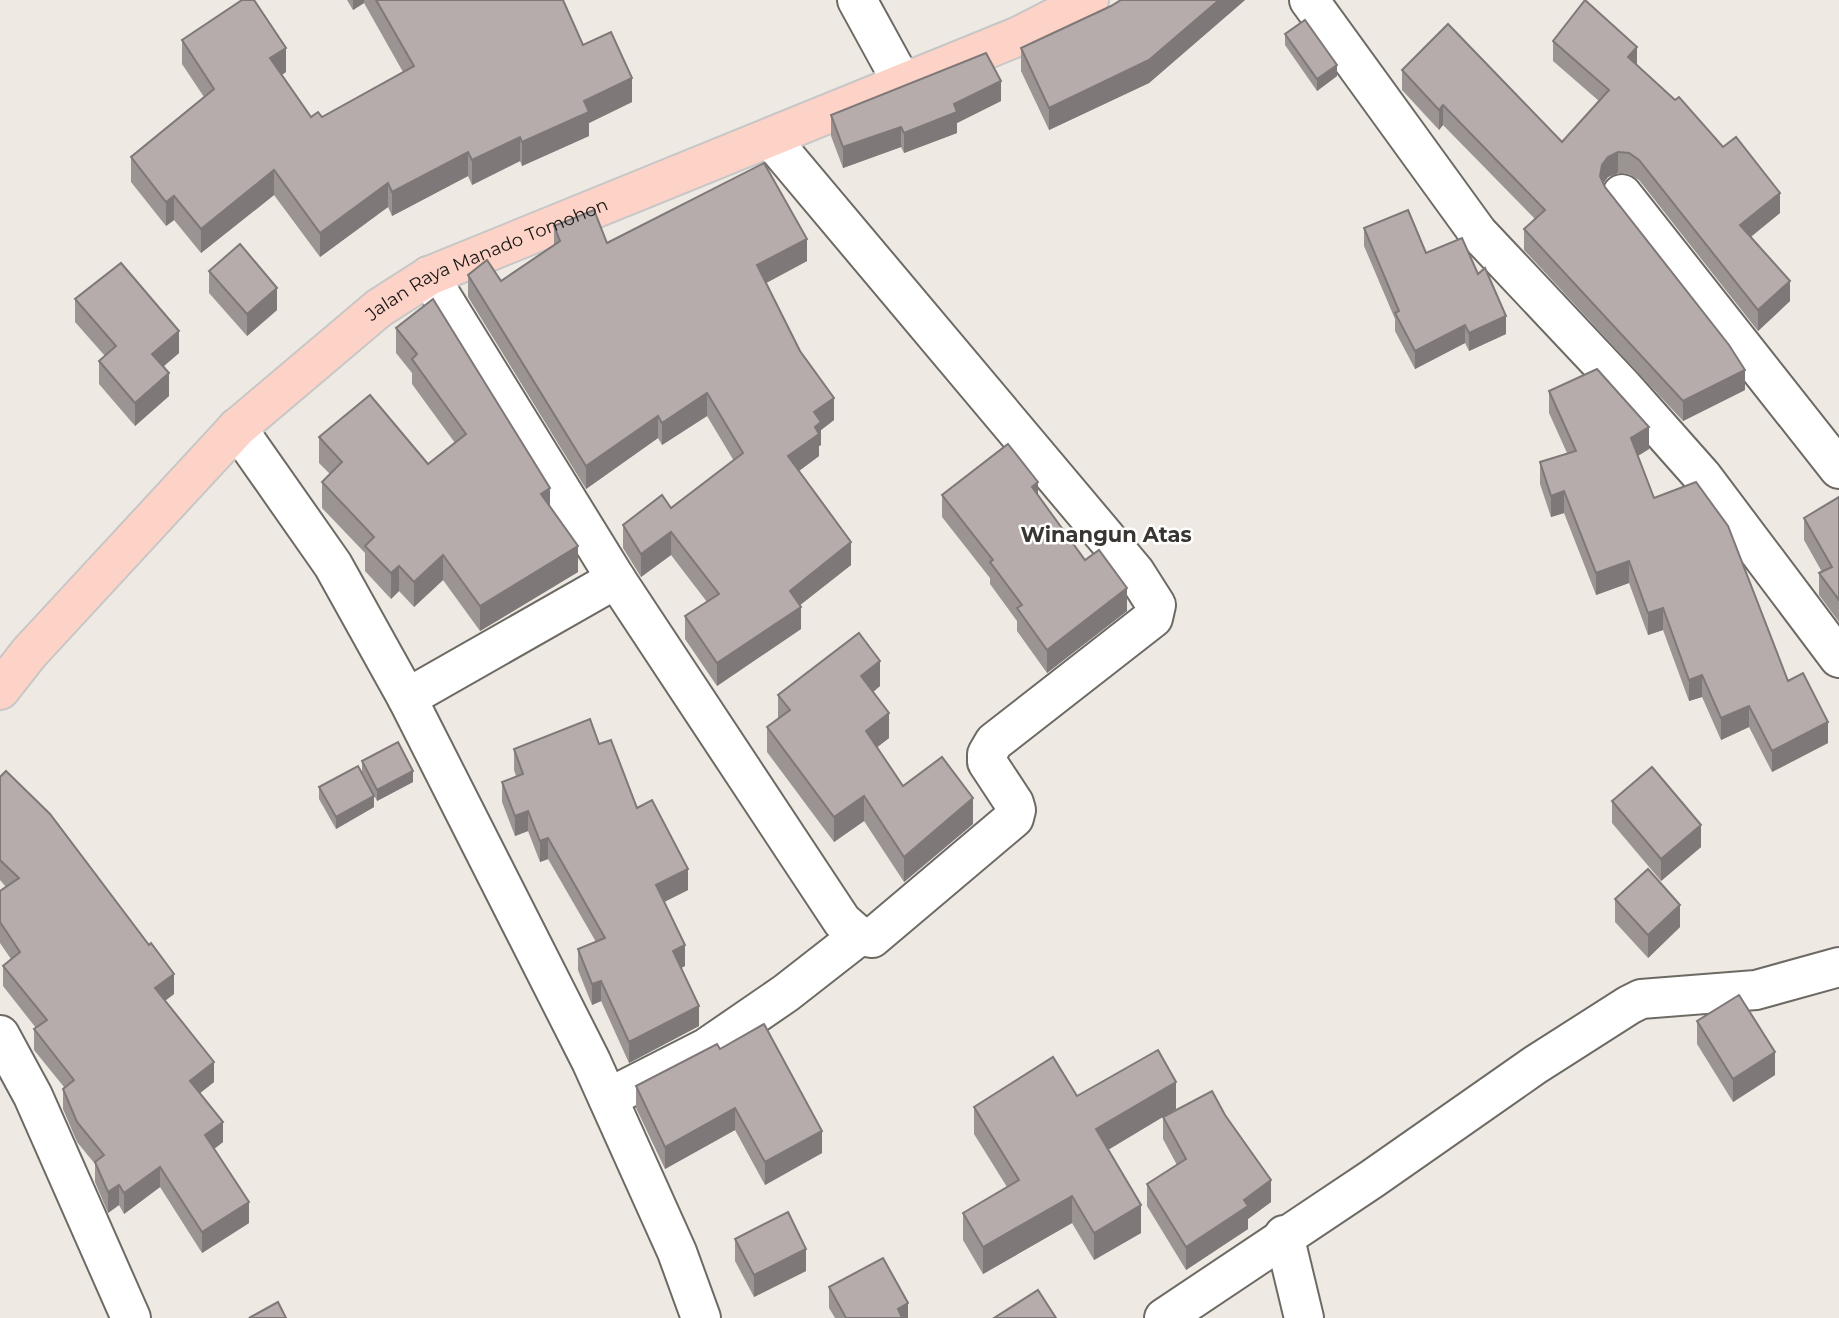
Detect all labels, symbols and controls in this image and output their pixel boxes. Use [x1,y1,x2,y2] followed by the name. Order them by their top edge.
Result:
[360,193,611,326] street label: Jalan Raya Manado Tomohon
[1020,522,1192,547] district label: Winangun Atas

